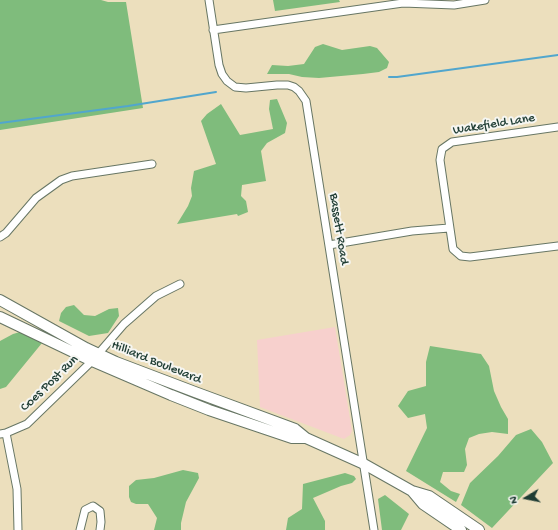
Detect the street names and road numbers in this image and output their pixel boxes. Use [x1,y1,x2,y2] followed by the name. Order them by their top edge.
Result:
[452,111,536,139] street label: Wakefield Lane
[325,192,351,266] street label: Bassett Road
[109,338,203,388] street label: Hilliard Boulevard
[18,352,82,416] street label: Coes Post Run

